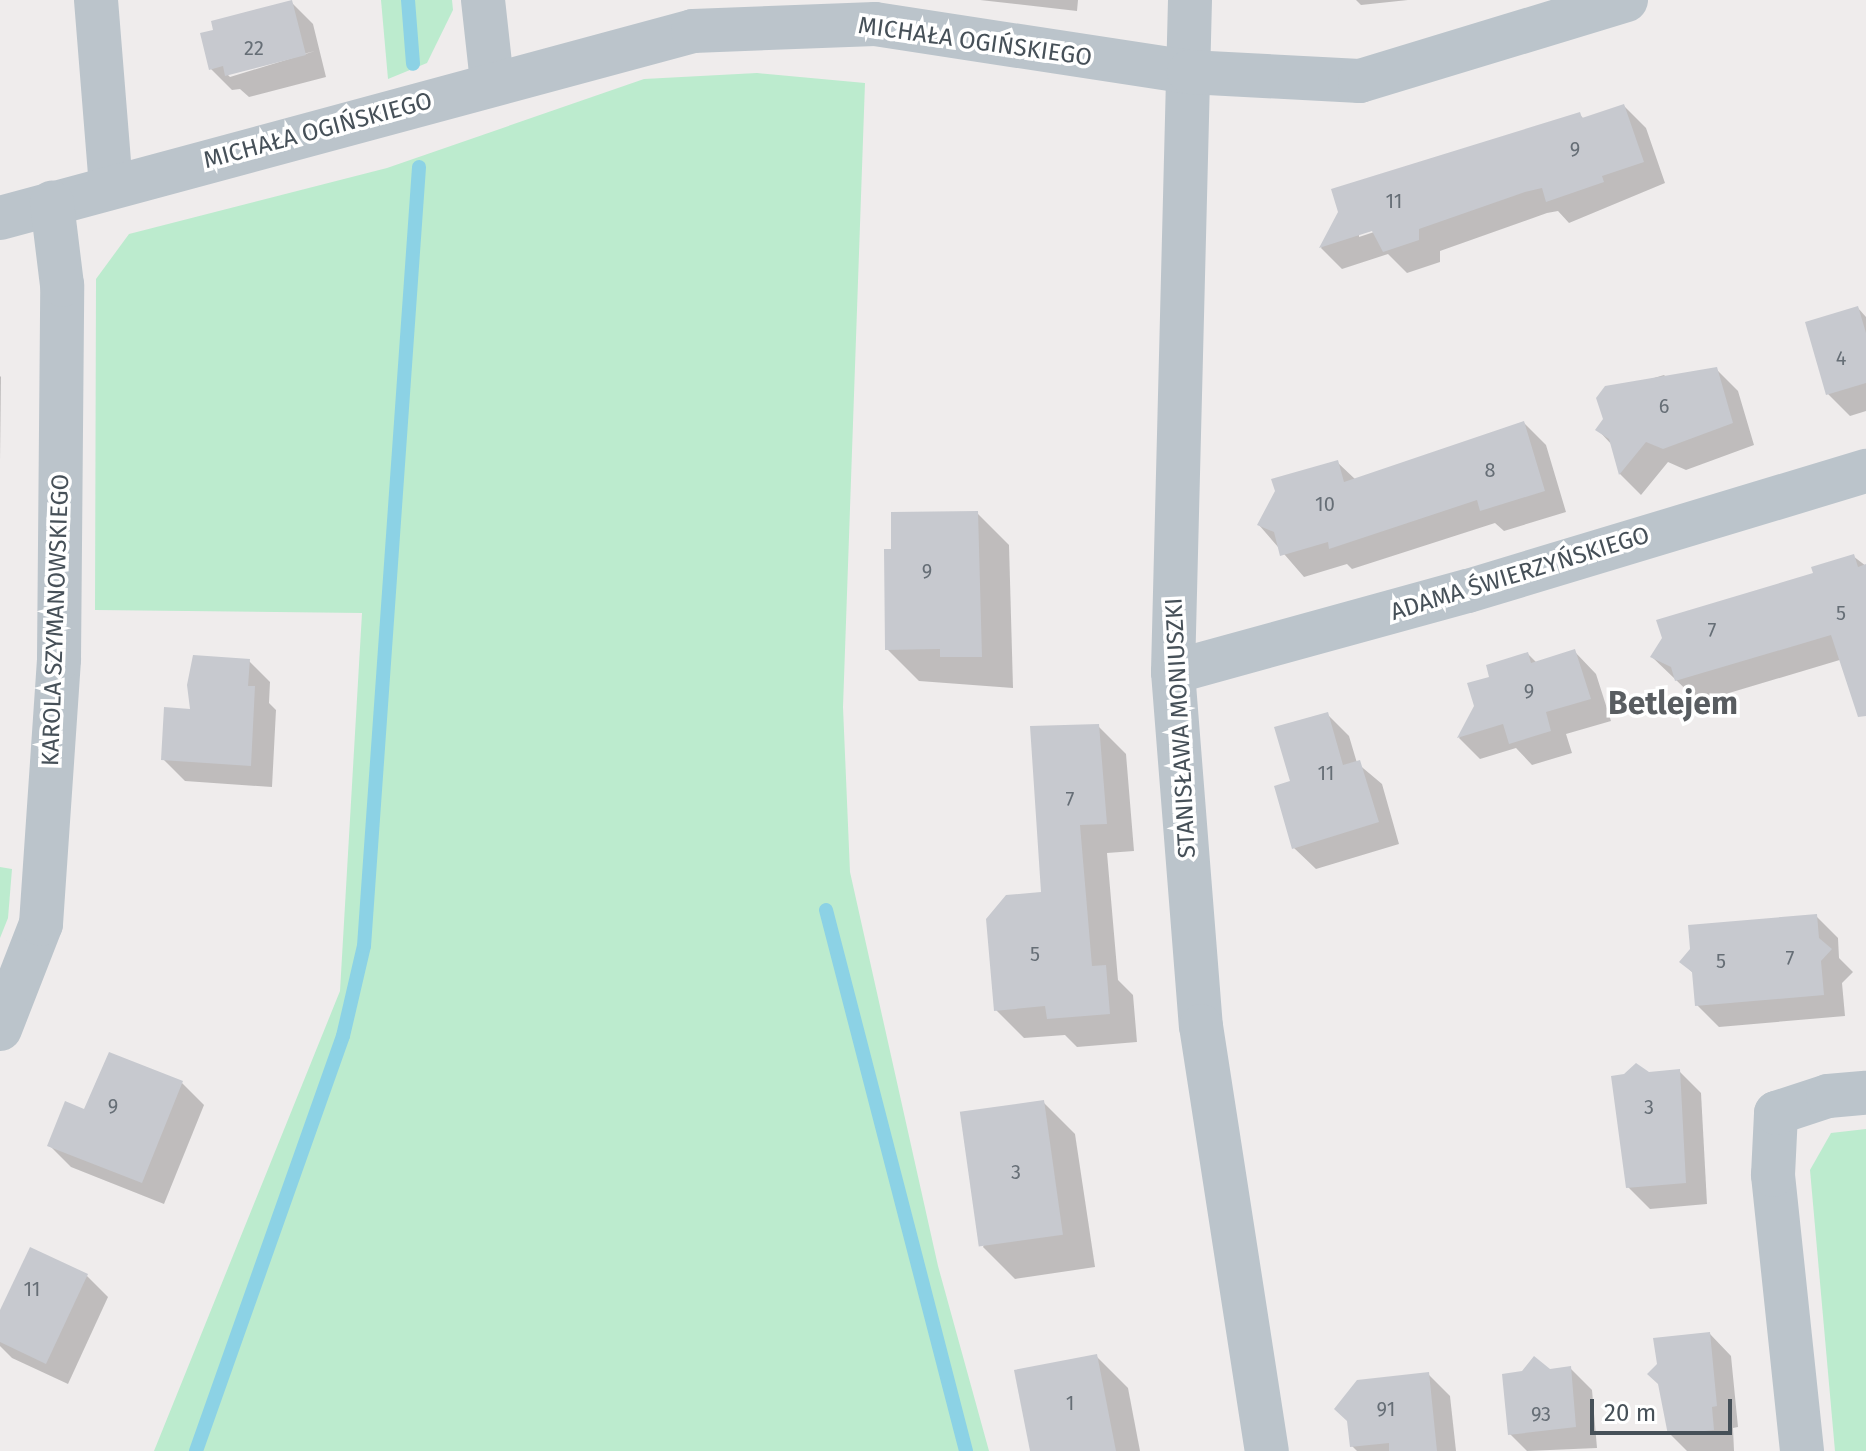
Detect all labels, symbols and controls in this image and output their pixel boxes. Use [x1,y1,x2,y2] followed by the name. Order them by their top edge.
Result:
[856,11,1094,73] street label: MICHAŁA OGIŃSKIEGO
[244,36,264,60] house number: 22
[201,87,435,175] street label: MICHAŁA OGIŃSKIEGO
[1570,137,1580,161] house number: 9
[1385,189,1403,213] house number: 11
[1836,346,1846,370] house number: 4
[1659,394,1669,418] house number: 6
[1484,458,1496,482] house number: 8
[37,473,75,767] street label: KAROLA SZYMANOWSKIEGO
[1315,492,1335,516] house number: 10
[1387,521,1653,627] street label: ADAMA ŚWIERZYŃSKIEGO
[922,559,932,583] house number: 9
[1160,597,1202,859] street label: STANISŁAWA MONIUSZKI
[1836,601,1846,625] house number: 5
[1708,618,1716,642] house number: 7
[1524,679,1534,703] house number: 9
[1608,684,1738,722] district label: Betlejem
[1317,761,1335,785] house number: 11
[1066,787,1074,811] house number: 7
[1030,942,1040,966] house number: 5
[1786,946,1794,970] house number: 7
[1716,949,1726,973] house number: 5
[108,1094,118,1118] house number: 9
[1644,1095,1654,1119] house number: 3
[1011,1160,1021,1184] house number: 3
[23,1277,41,1301] house number: 11
[1594,1383,1736,1433] scale bar
[1066,1391,1074,1415] house number: 1
[1377,1397,1395,1421] house number: 91
[1604,1399,1656,1427] text: 20 m
[1531,1402,1551,1426] house number: 93

